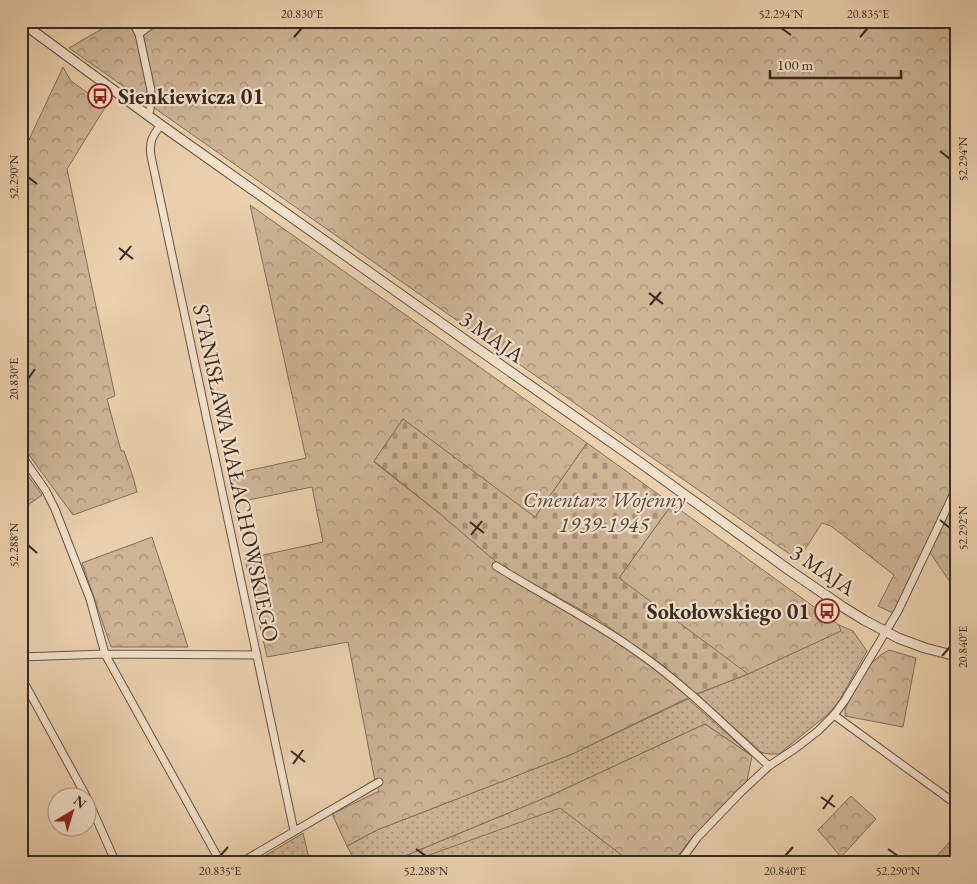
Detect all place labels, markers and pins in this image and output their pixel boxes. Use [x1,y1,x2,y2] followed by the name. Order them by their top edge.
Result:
[118,82,264,111] place label: Sienkiewicza 01
[87,83,113,109] bus stop icon: Sienkiewicza 01
[647,597,810,626] place label: Sokołowskiego 01
[814,598,840,624] bus stop icon: Sokołowskiego 01

